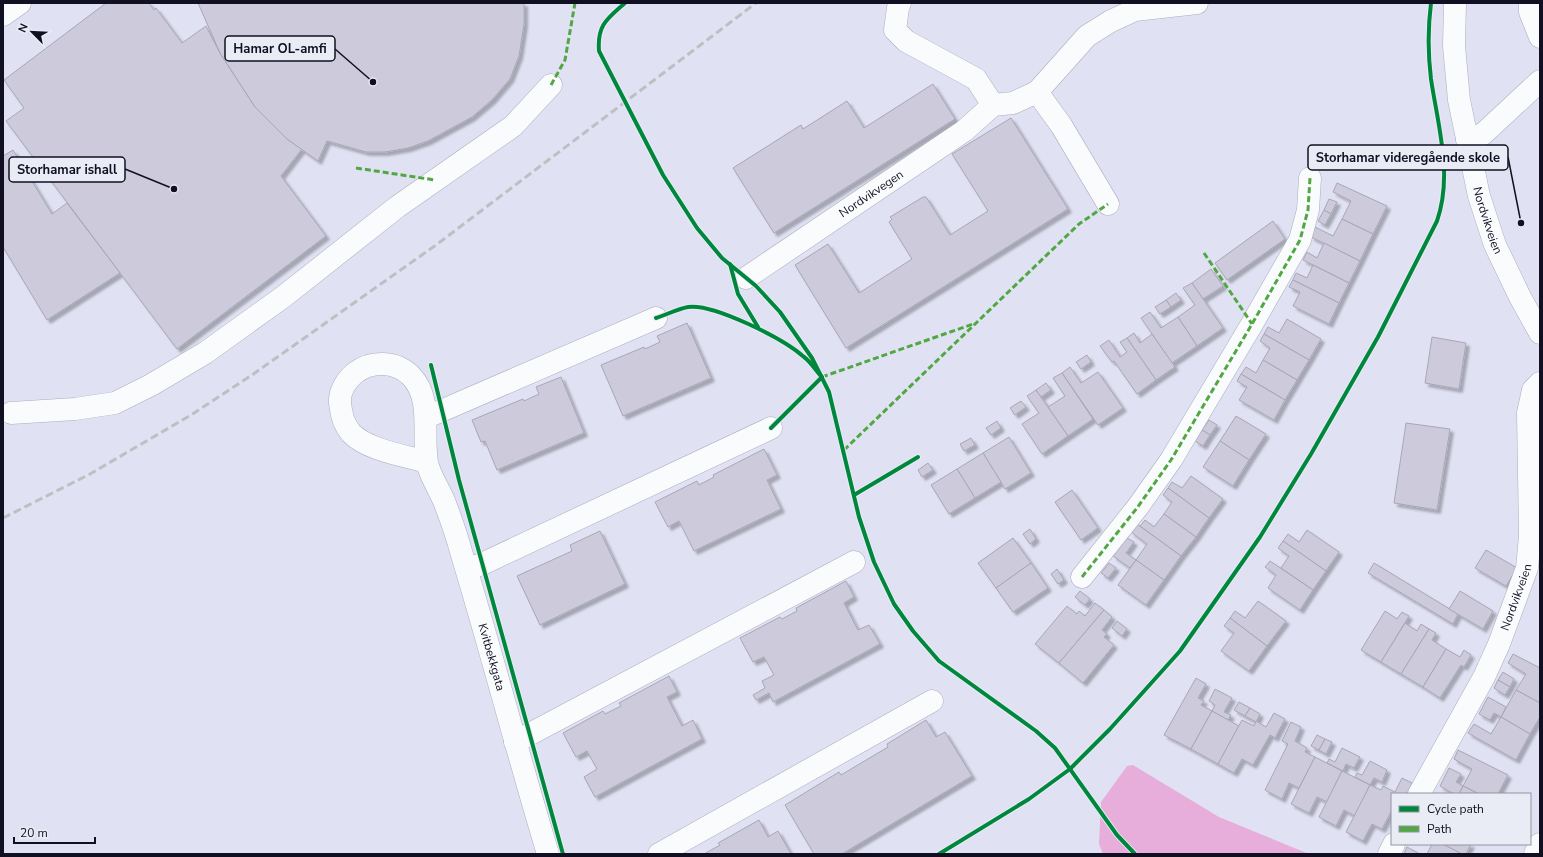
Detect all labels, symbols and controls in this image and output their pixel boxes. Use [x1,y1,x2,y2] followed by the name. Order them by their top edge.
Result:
[12,12,52,52] north arrow
[15,21,32,35] text: N
[225,36,335,61] callout: Hamar OL-amfi
[233,40,327,58] text: Hamar OL-amfi
[1308,145,1508,170] callout: Storhamar videregående skole
[1316,149,1500,167] text: Storhamar videregående skole
[9,157,125,182] callout: Storhamar ishall
[17,161,118,179] text: Storhamar ishall
[836,166,906,221] street label: Nordvikvegen
[1469,185,1506,257] street label: Nordvikveien
[1497,563,1535,633] street label: Nordvikveien
[474,621,509,693] street label: Kvitbekkgata
[1391,793,1531,845] legend
[1427,801,1484,817] text: Cycle path
[14,819,95,845] scale bar
[1427,821,1452,837] text: Path
[20,825,48,841] text: 20 m

